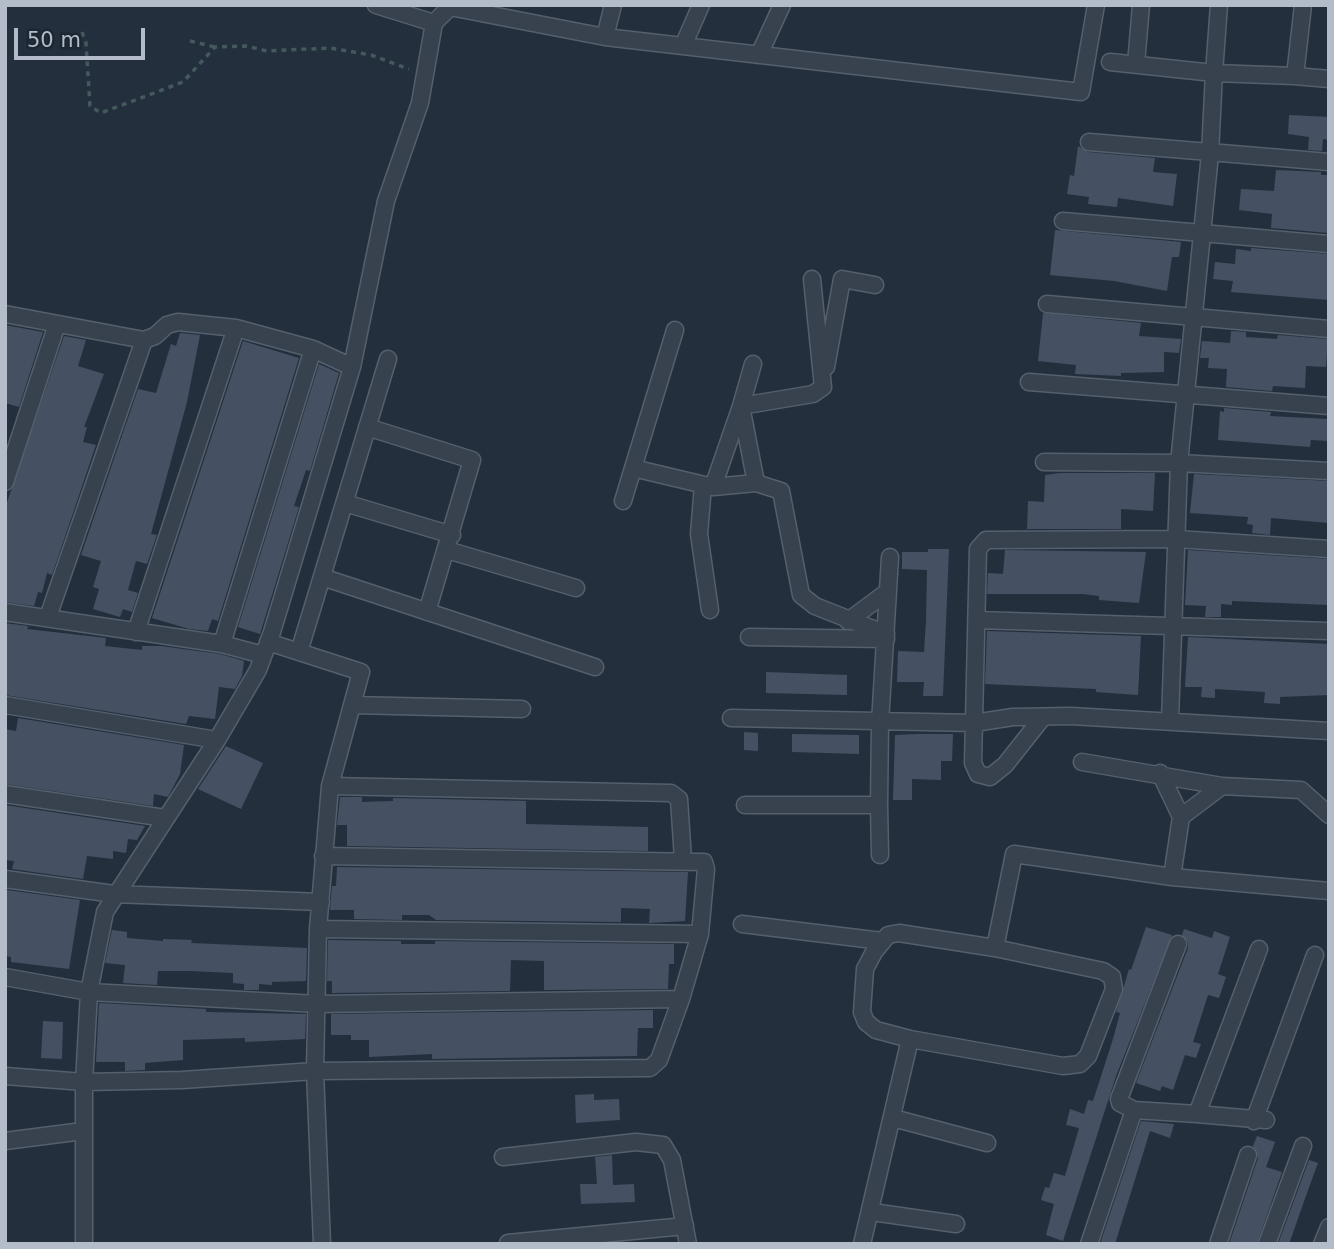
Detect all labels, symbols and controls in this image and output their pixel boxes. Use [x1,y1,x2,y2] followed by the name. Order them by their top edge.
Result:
[18,14,149,58] scale bar
[27,28,81,52] text: 50 m

